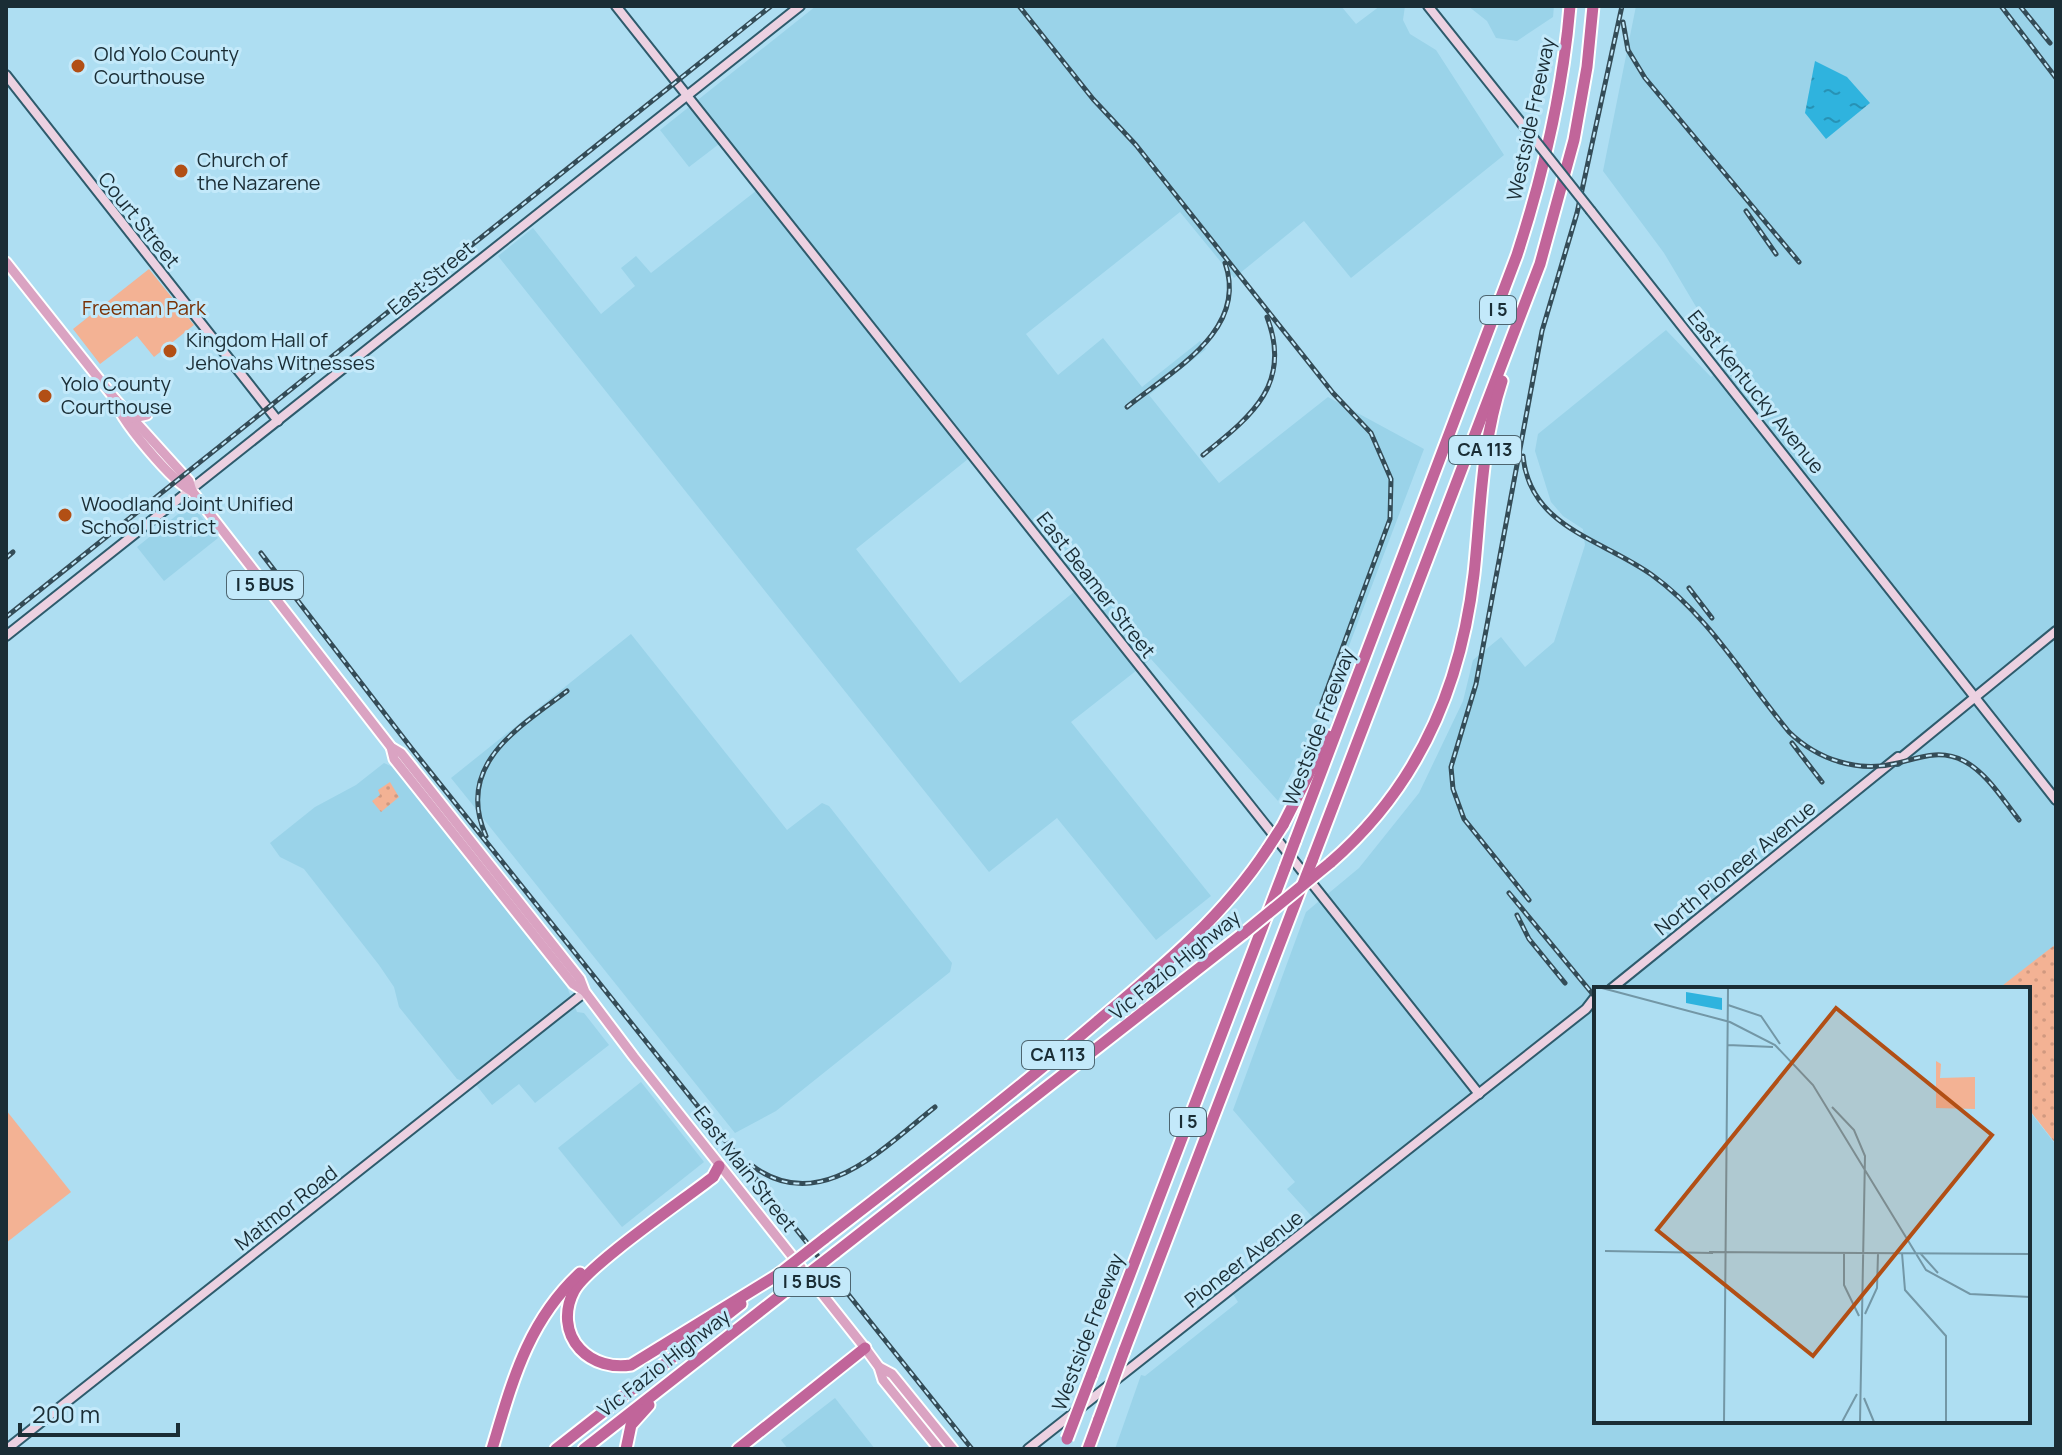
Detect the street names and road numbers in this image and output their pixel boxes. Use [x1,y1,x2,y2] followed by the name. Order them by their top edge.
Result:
[1500,34,1561,203] street label: Westside Freeway
[92,166,186,273] street label: Court Street
[382,234,480,321] street label: East Street
[1480,296,1516,324] road number: I 5
[1682,304,1831,479] street label: East Kentucky Avenue
[1449,436,1521,464] road number: CA 113
[1031,506,1162,663] street label: East Beamer Street
[227,571,303,599] road number: I 5 BUS
[1276,644,1361,809] street label: Westside Freeway
[1648,794,1821,941] street label: North Pioneer Avenue
[1104,903,1246,1026] street label: Vic Fazio Highway
[1022,1041,1094,1069] road number: CA 113
[688,1100,803,1237] street label: East Main Street
[1170,1108,1206,1136] road number: I 5
[229,1159,343,1256] street label: Matmor Road
[1179,1204,1309,1313] street label: Pioneer Avenue
[1045,1249,1130,1414] street label: Westside Freeway
[774,1268,850,1296] road number: I 5 BUS
[592,1302,736,1423] street label: Vic Fazio Highway

